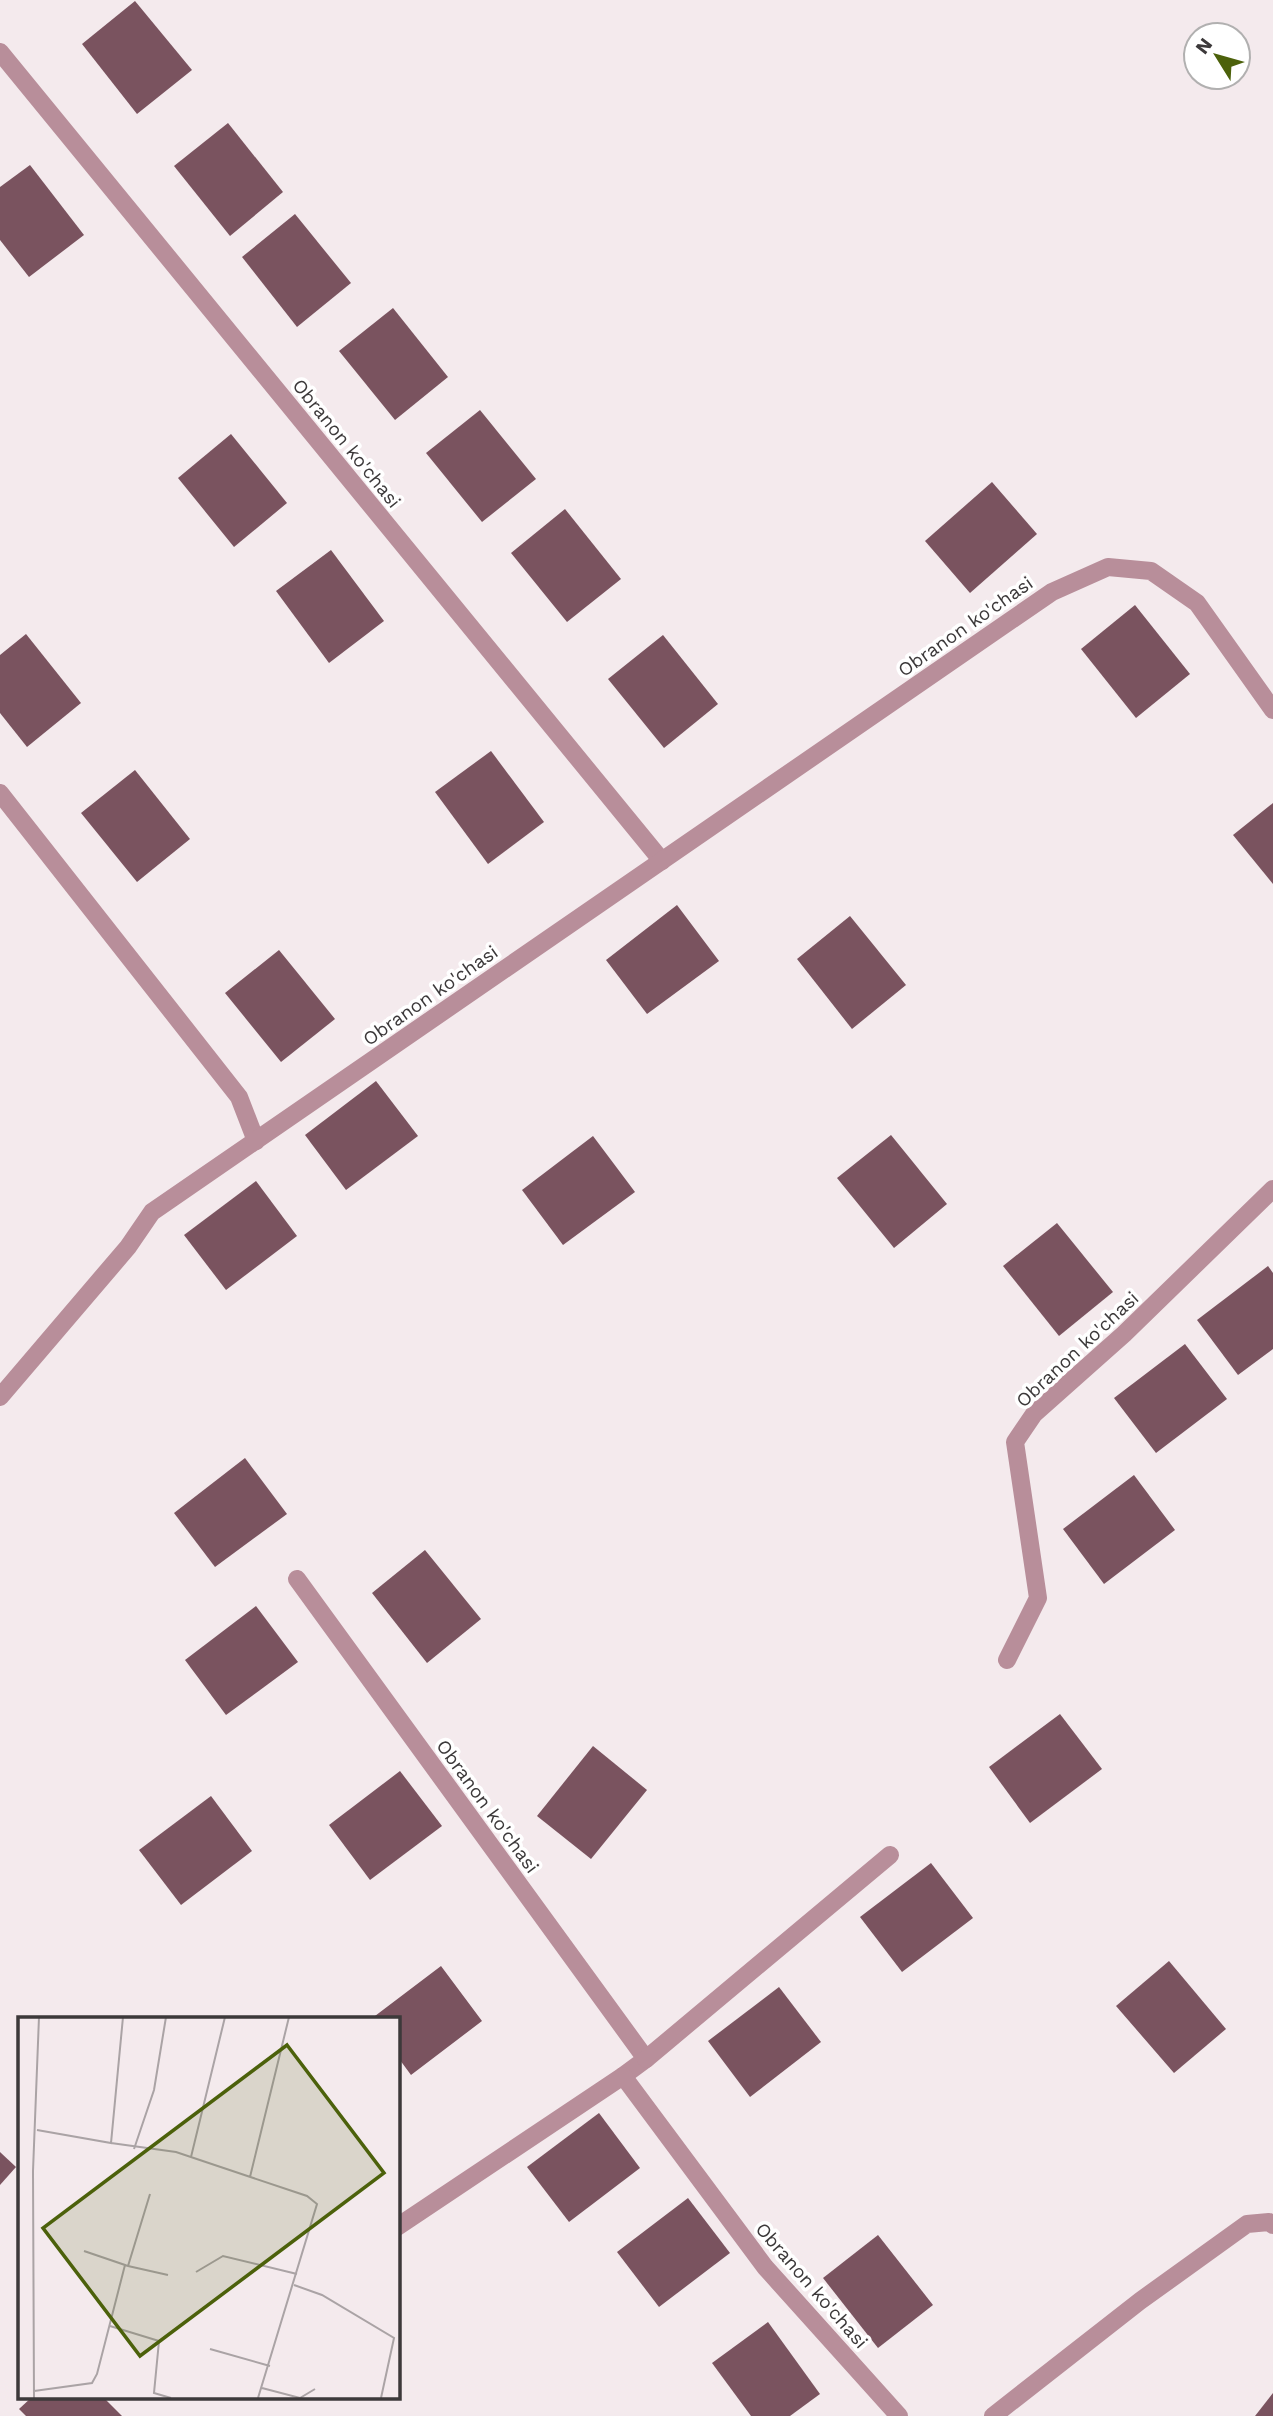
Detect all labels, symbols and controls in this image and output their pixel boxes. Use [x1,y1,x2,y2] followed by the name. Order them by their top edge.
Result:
[1182,21,1252,91] north arrow
[1190,34,1217,59] text: N
[288,374,406,513] street label: Obranon ko'chasi
[893,571,1037,682] street label: Obranon ko'chasi
[358,940,502,1051] street label: Obranon ko'chasi
[1011,1287,1143,1412] street label: Obranon ko'chasi
[431,1735,544,1878] street label: Obranon ko'chasi
[18,2017,399,2398] inset map
[751,2218,873,2353] street label: Obranon ko'chasi

